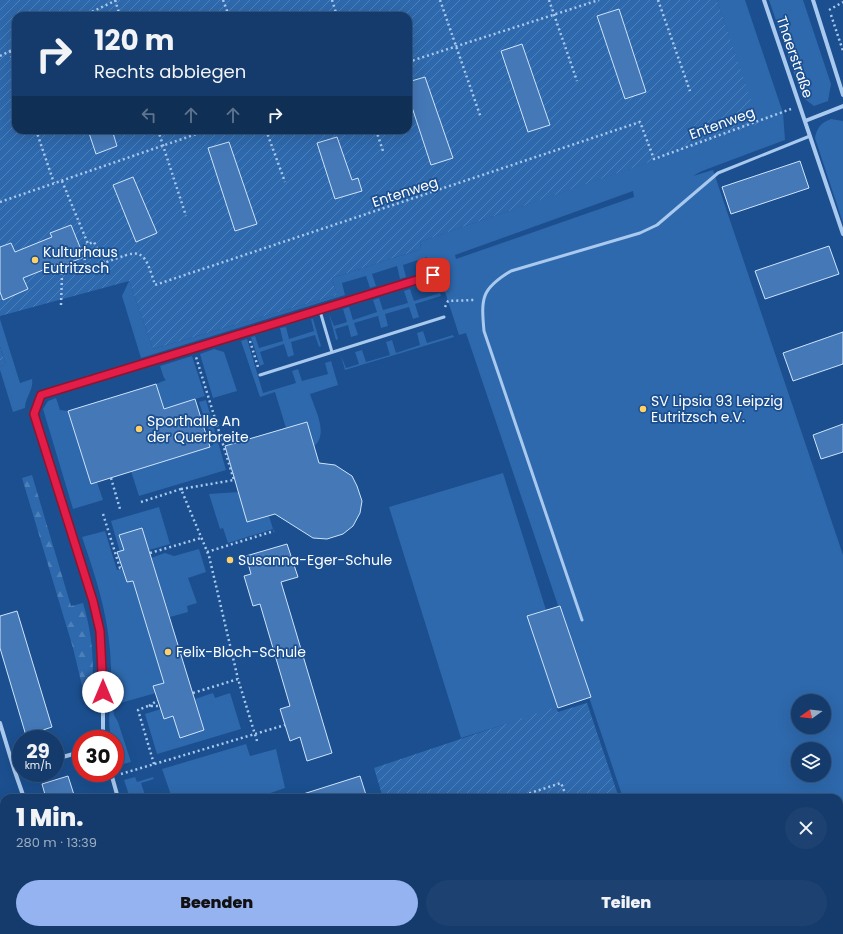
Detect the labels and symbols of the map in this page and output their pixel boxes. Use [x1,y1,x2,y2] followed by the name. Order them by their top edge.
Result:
[772,13,818,101] street label: Thaerstraße
[686,102,758,144] street label: Entenweg
[369,172,441,212] street label: Entenweg
[43,242,118,278] place label: Kulturhaus Eutritzsch
[30,255,40,265] marker: Kulturhaus Eutritzsch
[416,258,450,292] pin
[651,391,783,427] place label: SV Lipsia 93 Leipzig Eutritzsch e.V.
[638,404,648,414] marker: SV Lipsia 93 Leipzig Eutritzsch e.V.
[147,411,249,447] place label: Sporthalle An der Querbreite
[134,424,144,434] marker: Sporthalle An der Querbreite
[238,550,392,570] place label: Susanna-Eger-Schule
[225,555,235,565] marker: Susanna-Eger-Schule
[176,642,306,662] place label: Felix-Bloch-Schule
[163,647,173,657] marker: Felix-Bloch-Schule
[82,671,124,713] position arrow
[791,694,831,734] north arrow
[72,730,124,782] speed limit sign: 30

